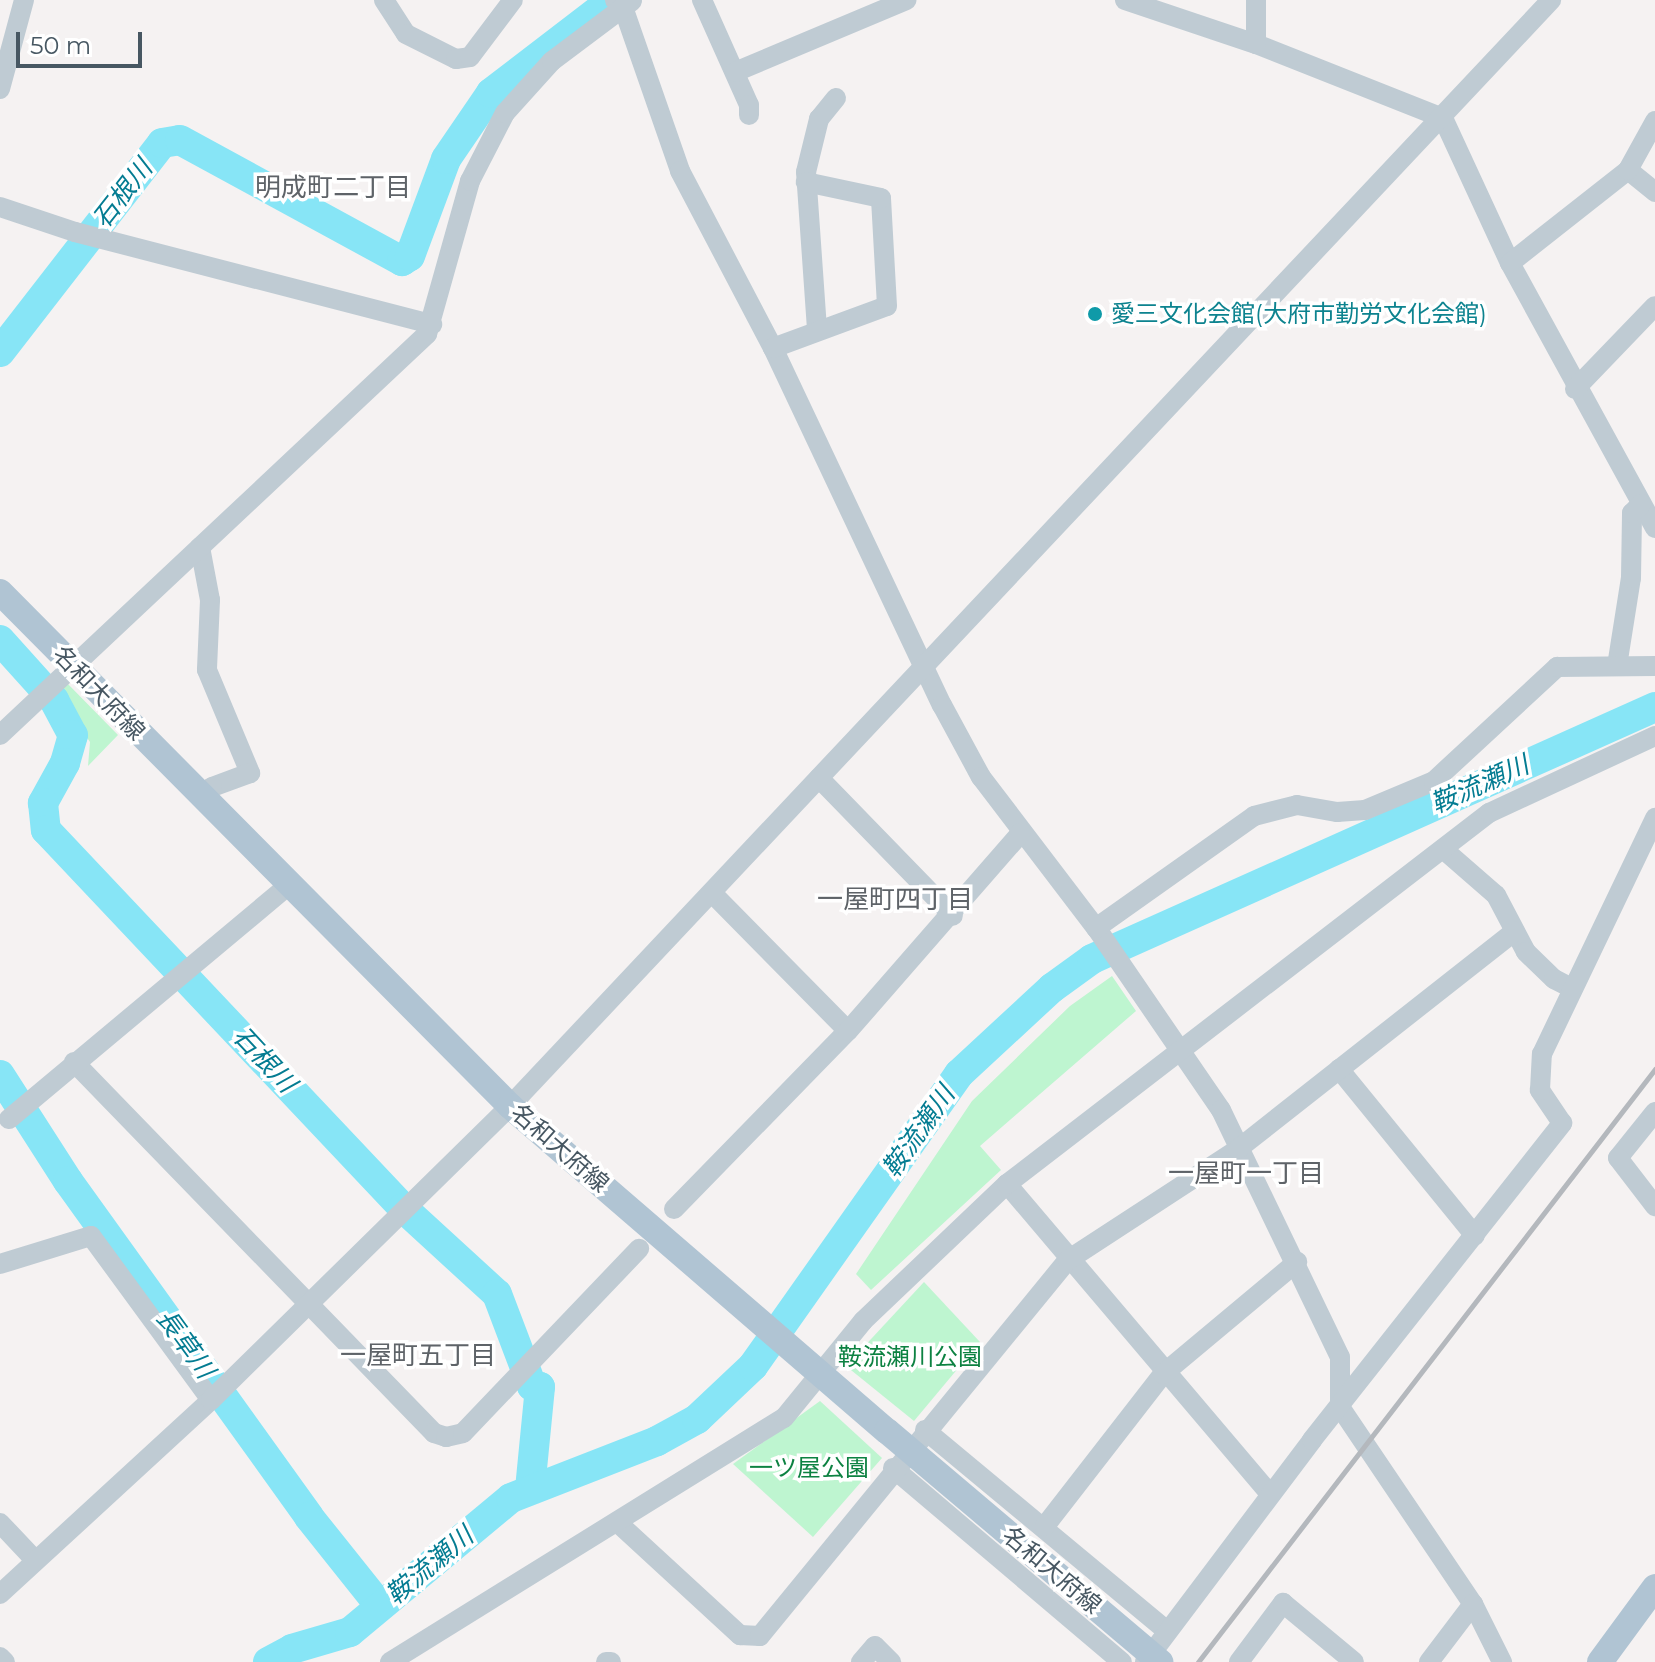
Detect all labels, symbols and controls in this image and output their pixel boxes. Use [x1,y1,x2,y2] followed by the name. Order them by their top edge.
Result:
[20,16,146,66] scale bar
[30,31,91,60] text: 50 m
[87,154,159,234] water label: 石根川
[255,172,411,204] district label: 明成町二丁目
[1111,300,1487,328] place label: 愛三文化会館(大府市勤労文化会館)
[1086,305,1104,323] marker: 愛三文化会館(大府市勤労文化会館)
[47,640,151,746] street label: 名和大府線
[1426,750,1534,820] water label: 鞍流瀬川
[817,884,973,916] district label: 一屋町四丁目
[226,1021,302,1099] water label: 石根川
[876,1080,962,1184] water label: 鞍流瀬川
[505,1098,615,1198] street label: 名和大府線
[1168,1158,1324,1190] district label: 一屋町一丁目
[149,1303,221,1385] water label: 長草川
[340,1340,496,1372] district label: 一屋町五丁目
[838,1343,982,1371] park label: 鞍流瀬川公園
[749,1454,869,1482] park label: 一ツ屋公園
[997,1520,1107,1620] street label: 名和大府線
[380,1521,480,1611] water label: 鞍流瀬川

